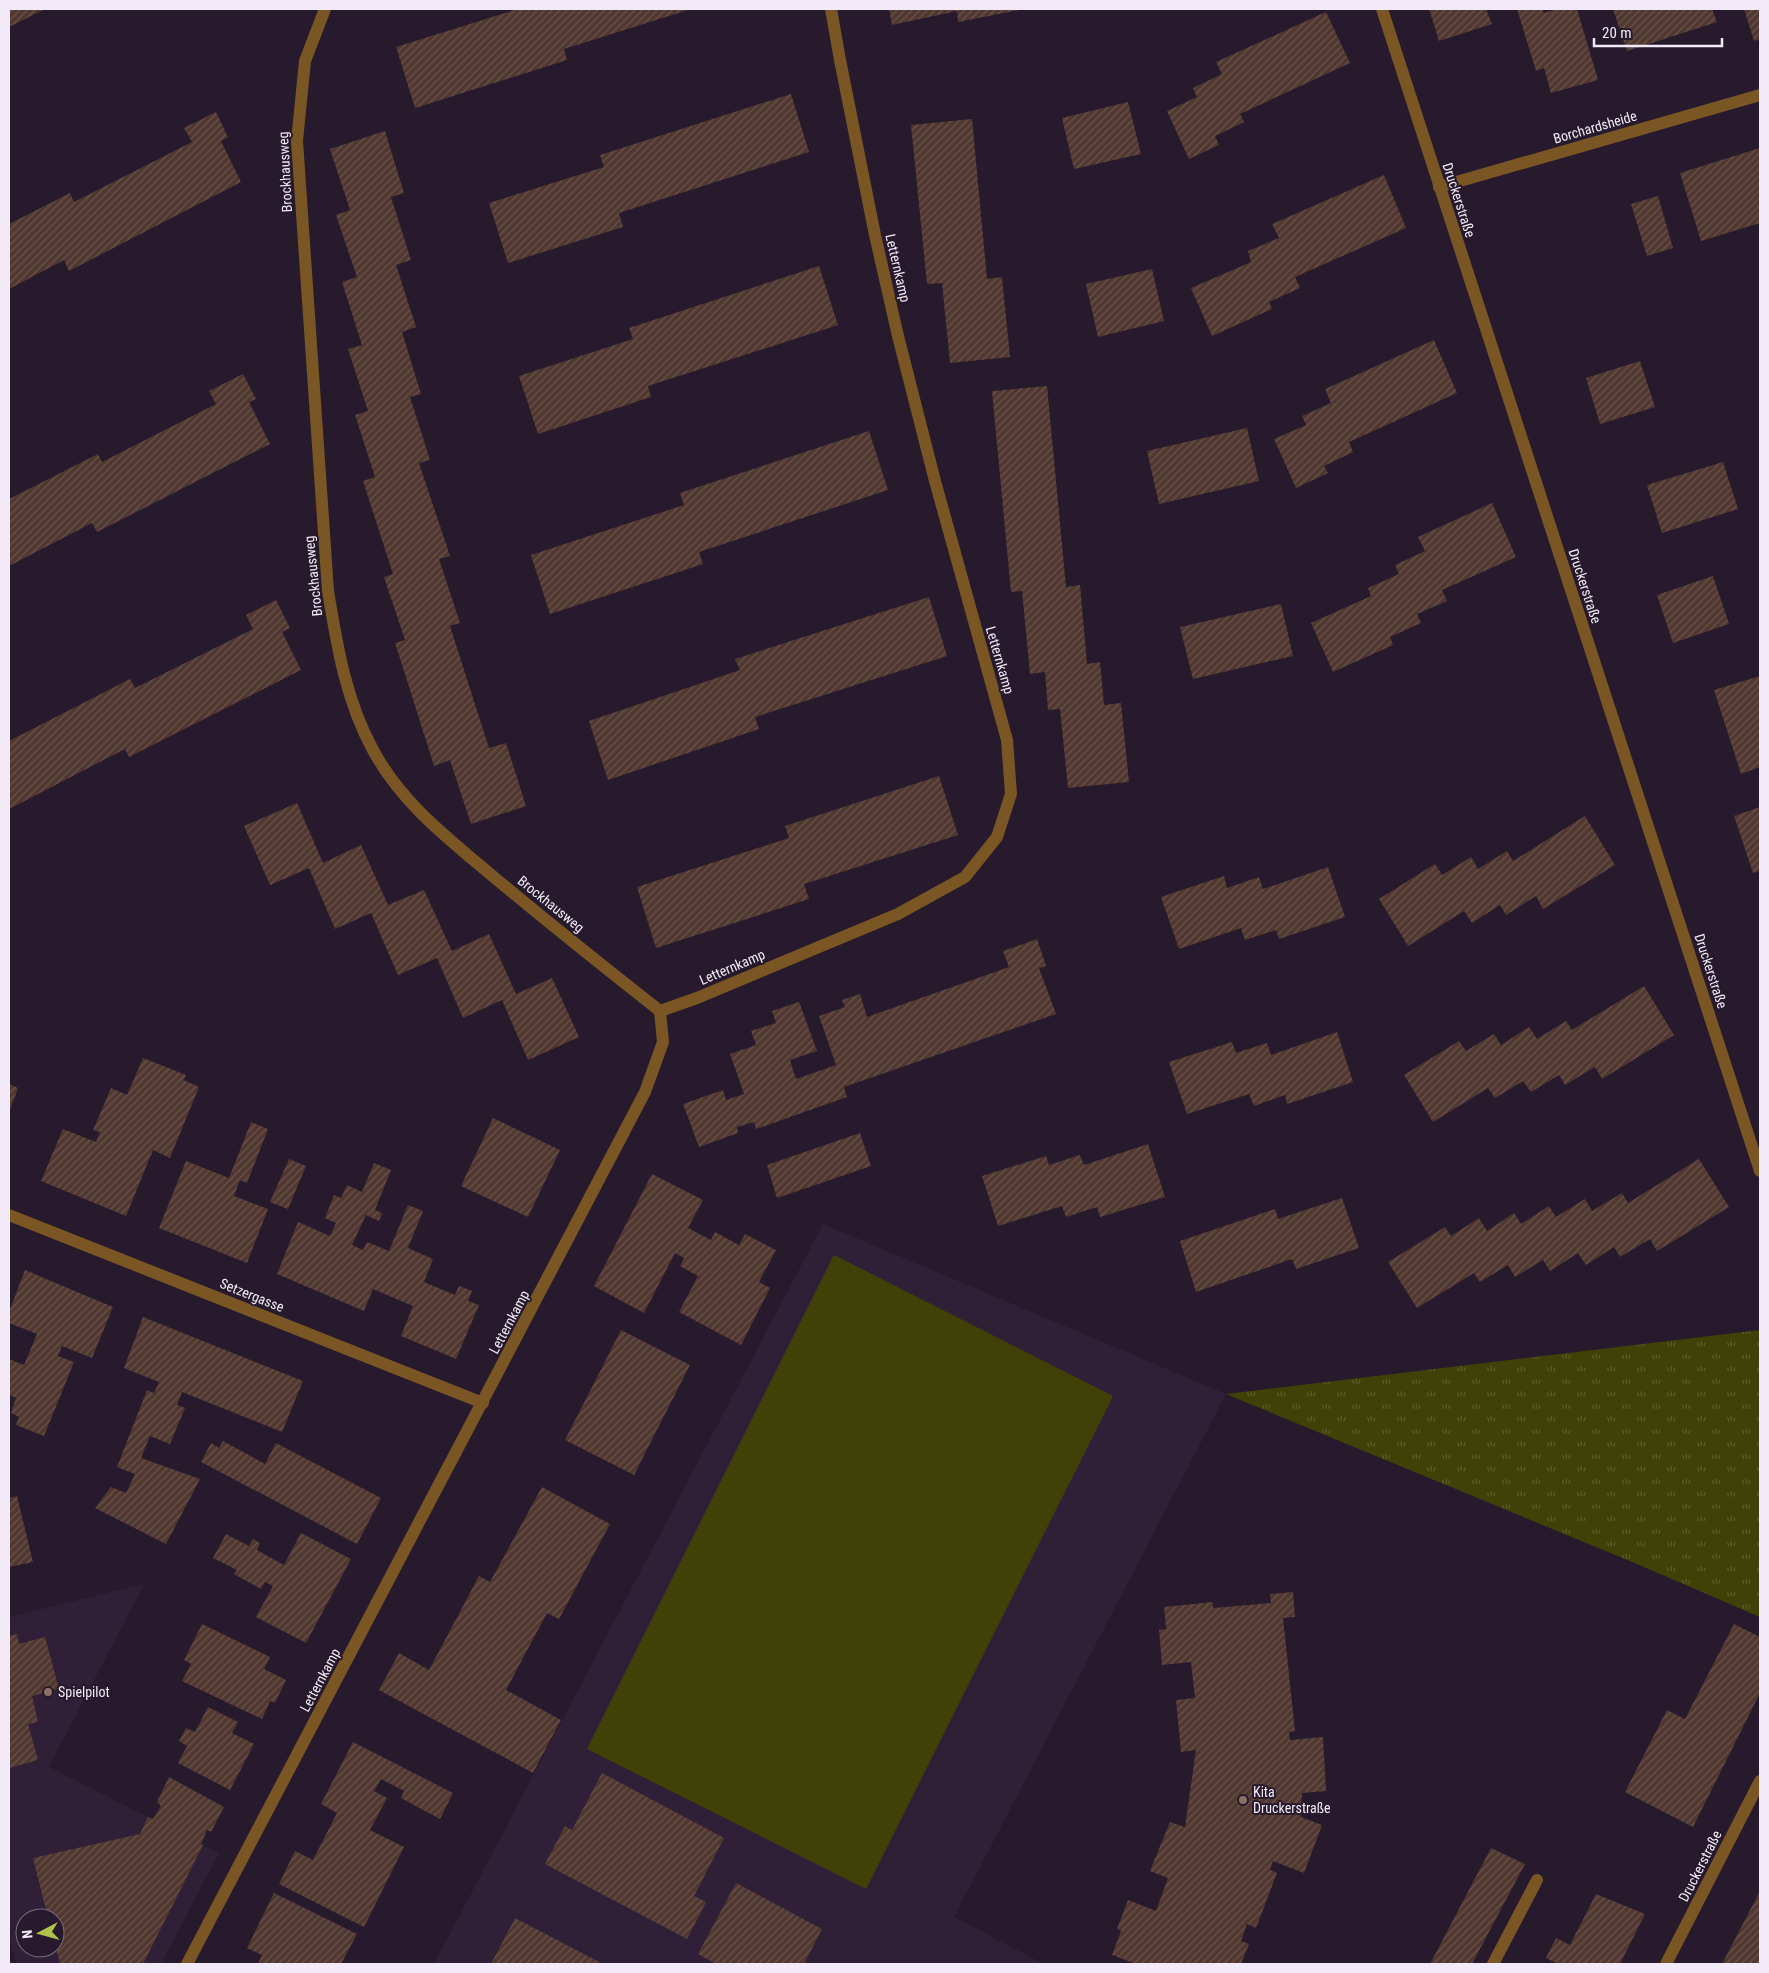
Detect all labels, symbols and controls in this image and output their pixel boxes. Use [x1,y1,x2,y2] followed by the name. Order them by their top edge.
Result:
[1594,15,1722,47] scale bar
[1602,24,1632,42] text: 20 m
[1551,107,1639,147] street label: Borchardsheide
[275,131,295,213] street label: Brockhausweg
[1439,161,1479,240] street label: Druckerstraße
[882,232,914,304] street label: Letternkamp
[301,535,325,617] street label: Brockhausweg
[1565,547,1605,626] street label: Druckerstraße
[983,624,1017,696] street label: Letternkamp
[515,872,587,936] street label: Brockhausweg
[1691,932,1731,1011] street label: Druckerstraße
[697,946,767,988] street label: Letternkamp
[218,1275,287,1315] street label: Setzergasse
[486,1287,532,1356] street label: Letternkamp
[297,1645,343,1714] street label: Letternkamp
[58,1684,110,1700] place label: Spielpilot
[42,1686,54,1698] marker: Spielpilot
[1253,1784,1331,1816] place label: Kita Druckerstraße
[1237,1794,1249,1806] marker: Kita Druckerstraße
[1675,1827,1725,1904] street label: Druckerstraße
[15,1908,65,1958] north arrow
[19,1929,35,1939] text: N

